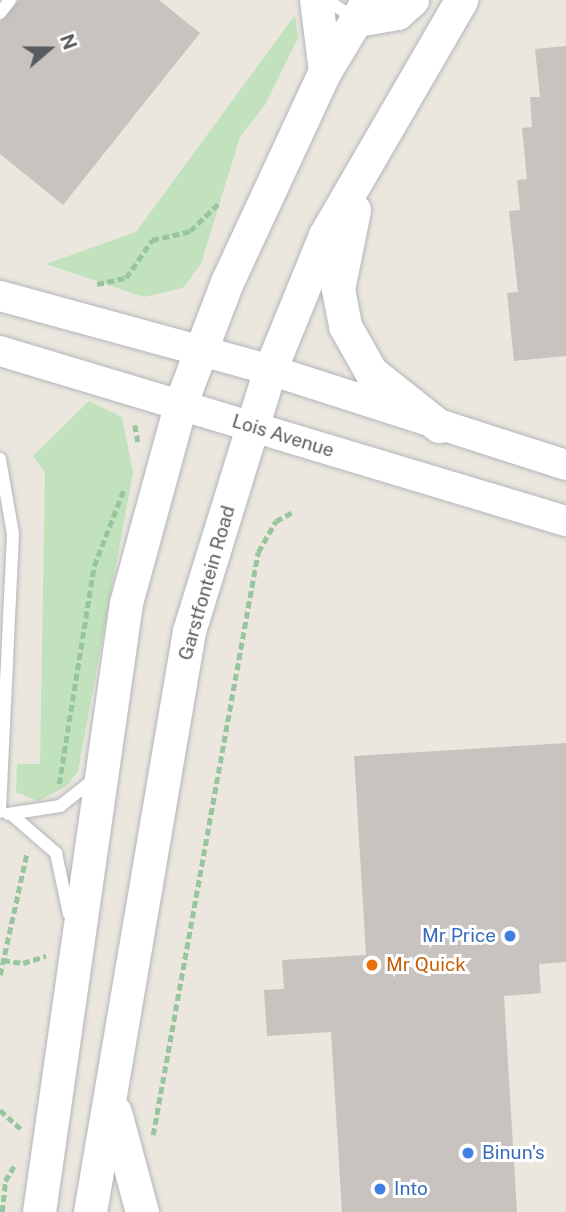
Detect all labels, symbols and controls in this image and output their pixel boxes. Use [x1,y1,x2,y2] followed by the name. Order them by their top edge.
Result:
[14,14,84,84] north arrow
[56,31,82,53] text: N
[229,410,337,462] street label: Lois Avenue
[174,503,240,663] street label: Garstfontein Road
[422,925,496,947] place label: Mr Price
[502,928,518,944] marker: Mr Price
[386,954,466,976] place label: Mr Quick
[364,957,380,973] marker: Mr Quick
[482,1142,545,1164] place label: Binun's
[460,1145,476,1161] marker: Binun's
[394,1178,428,1200] place label: Into
[372,1181,388,1197] marker: Into

